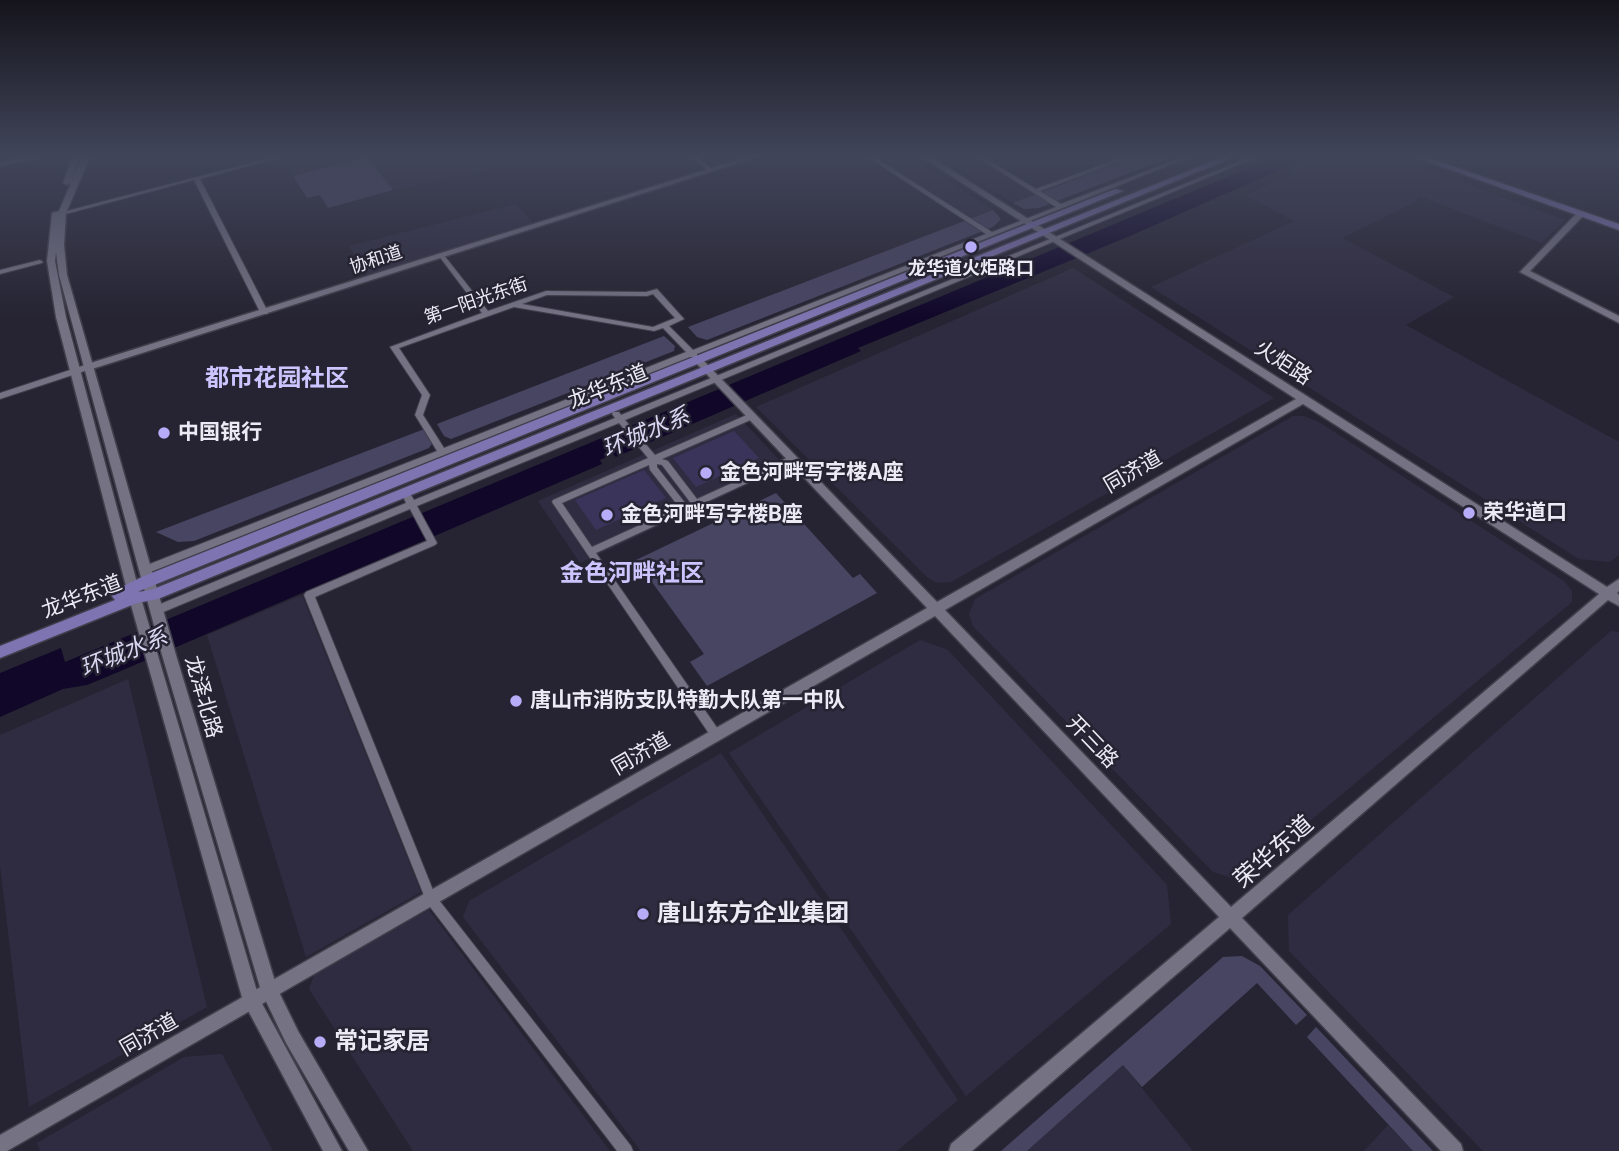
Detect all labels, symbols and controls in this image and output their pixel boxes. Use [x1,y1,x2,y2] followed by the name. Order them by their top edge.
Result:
[963,239,979,255] marker: 龙华道火炬路口
[347,241,405,279] street label: 协和道
[908,258,1034,280] place label: 龙华道火炬路口
[421,273,531,329] street label: 第一阳光东街
[1250,335,1316,391] street label: 火炬路
[564,360,652,414] street label: 龙华东道
[205,365,349,393] district label: 都市花园社区
[598,402,694,464] water label: 环城水系
[178,420,262,446] place label: 中国银行
[156,425,172,441] marker: 中国银行
[1099,445,1167,499] street label: 同济道
[720,460,904,486] place label: 金色河畔写字楼A座
[698,465,714,481] marker: 金色河畔写字楼A座
[1483,500,1567,526] place label: 荣华道口
[621,502,803,528] place label: 金色河畔写字楼B座
[1461,505,1477,521] marker: 荣华道口
[599,507,615,523] marker: 金色河畔写字楼B座
[560,560,704,588] district label: 金色河畔社区
[38,570,126,624] street label: 龙华东道
[76,623,172,683] water label: 环城水系
[179,653,227,741] street label: 龙泽北路
[530,688,845,714] place label: 唐山市消防支队特勤大队第一中队
[508,693,524,709] marker: 唐山市消防支队特勤大队第一中队
[1061,711,1123,773] street label: 开三路
[607,727,675,781] street label: 同济道
[1228,810,1320,894] street label: 荣华东道
[657,900,849,928] place label: 唐山东方企业集团
[635,906,651,922] marker: 唐山东方企业集团
[115,1008,183,1062] street label: 同济道
[334,1028,430,1056] place label: 常记家居
[312,1034,328,1050] marker: 常记家居

